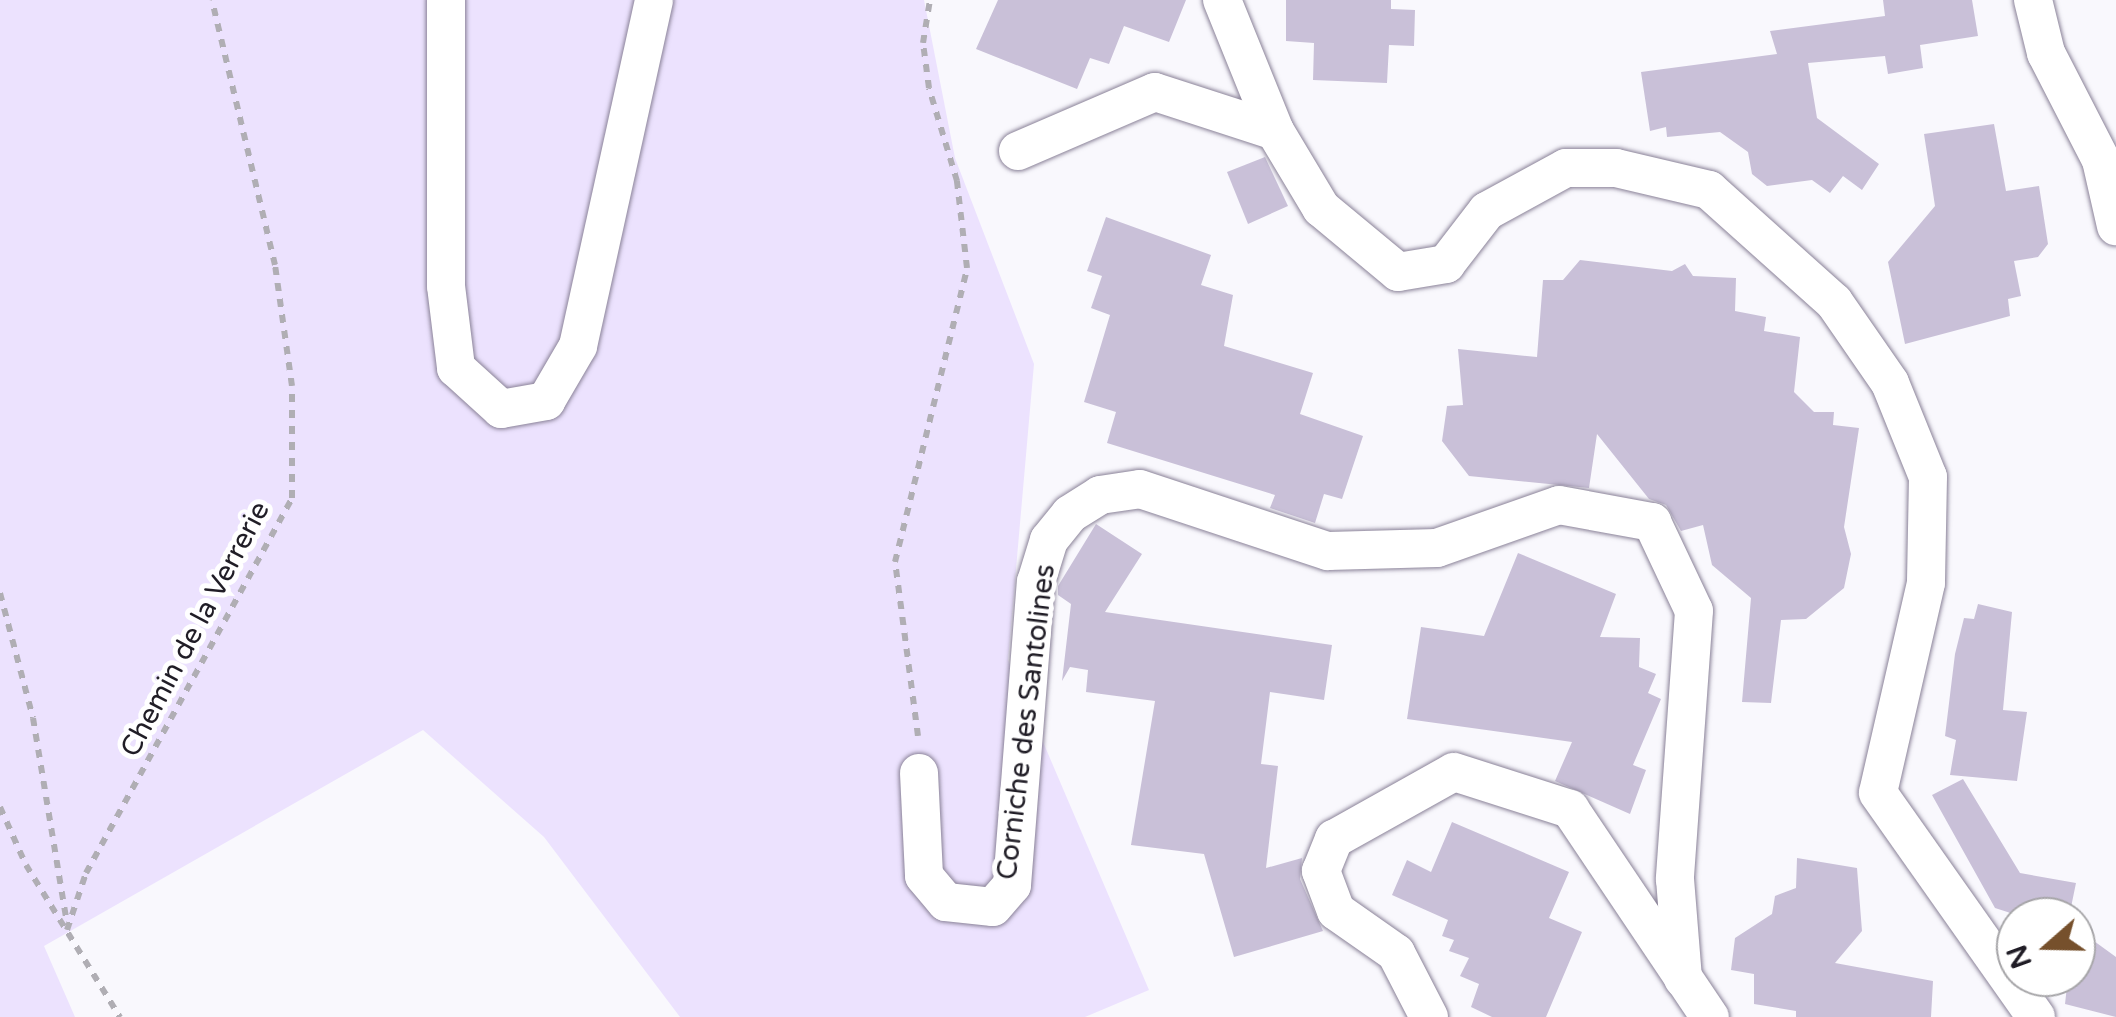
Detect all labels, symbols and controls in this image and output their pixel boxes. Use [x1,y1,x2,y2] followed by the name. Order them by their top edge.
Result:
[113,496,277,762] street label: Chemin de la Verrerie
[990,562,1062,882] street label: Corniche des Santolines
[1996,897,2096,997] north arrow
[2000,940,2040,973] text: N

